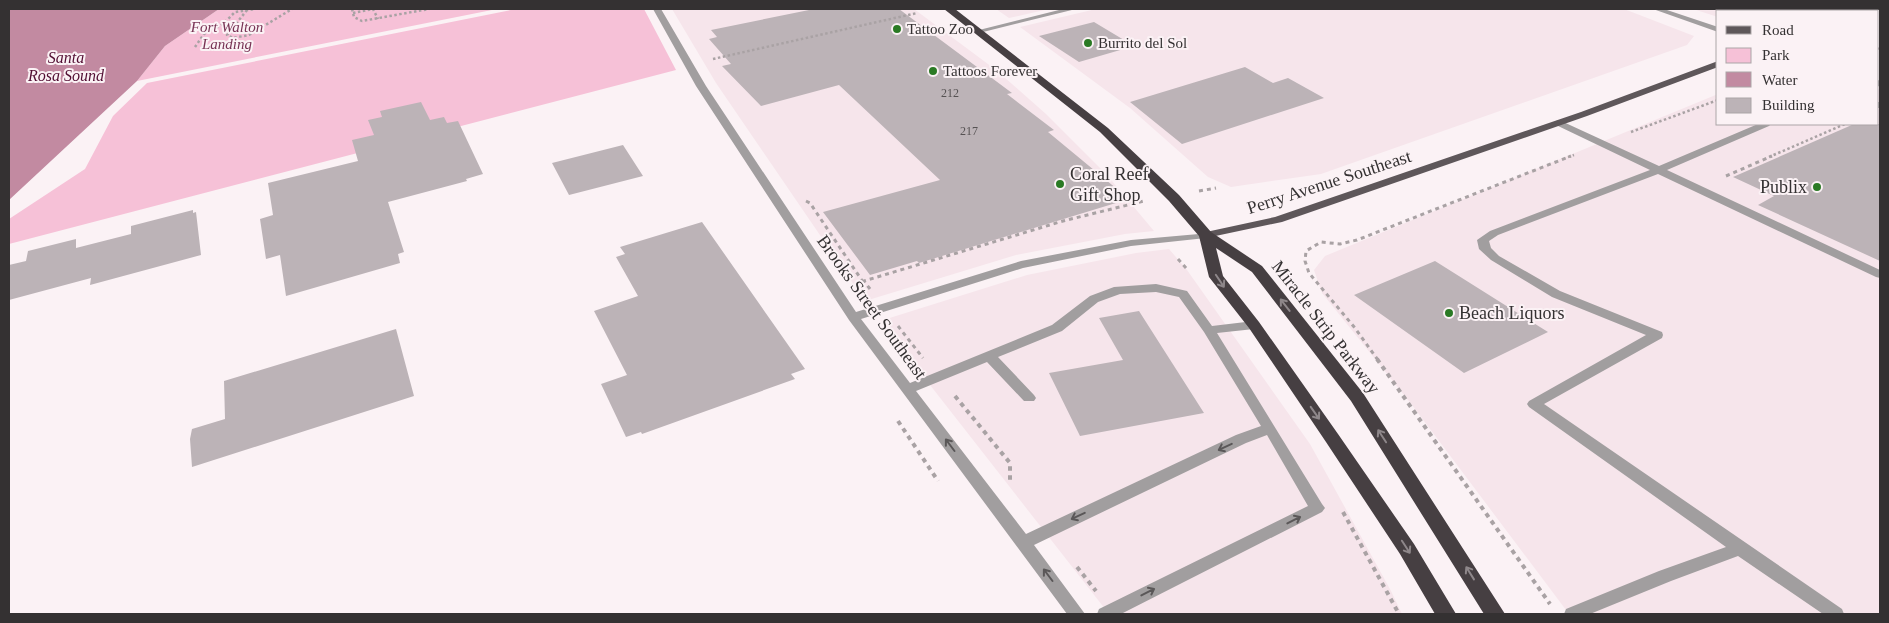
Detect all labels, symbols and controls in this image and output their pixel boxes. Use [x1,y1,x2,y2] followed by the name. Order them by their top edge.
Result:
[1716,10,1879,125] legend
[190,19,263,52] park label: Fort Walton Landing
[907,21,973,37] place label: Tattoo Zoo
[1762,22,1794,38] text: Road
[891,23,903,35] marker: Tattoo Zoo
[1098,35,1187,51] place label: Burrito del Sol
[1082,37,1094,49] marker: Burrito del Sol
[1762,47,1790,63] text: Park
[27,49,105,84] water label: Santa Rosa Sound
[943,63,1037,79] place label: Tattoos Forever
[927,65,939,77] marker: Tattoos Forever
[1762,72,1797,88] text: Water
[941,86,959,100] house number: 212
[1762,97,1815,113] text: Building
[960,124,978,138] house number: 217
[1244,146,1414,218] street label: Perry Avenue Southeast
[1070,164,1148,205] place label: Coral Reef Gift Shop
[1760,177,1807,197] place label: Publix
[1054,178,1066,190] marker: Coral Reef Gift Shop
[1811,181,1823,193] marker: Publix
[813,231,931,383] street label: Brooks Street Southeast
[1268,257,1384,397] street label: Miracle Strip Parkway
[1215,274,1225,288] one-way arrow
[1280,299,1291,312] one-way arrow
[1459,303,1564,323] place label: Beach Liquors
[1443,307,1455,319] marker: Beach Liquors
[1310,406,1320,420] one-way arrow
[1377,429,1387,443] one-way arrow
[945,438,955,452] one-way arrow
[1218,442,1233,452] one-way arrow
[1071,511,1086,521] one-way arrow
[1286,515,1301,525] one-way arrow
[1401,540,1411,554] one-way arrow
[1464,566,1474,580] one-way arrow
[1042,569,1053,582] one-way arrow
[1140,587,1155,597] one-way arrow

